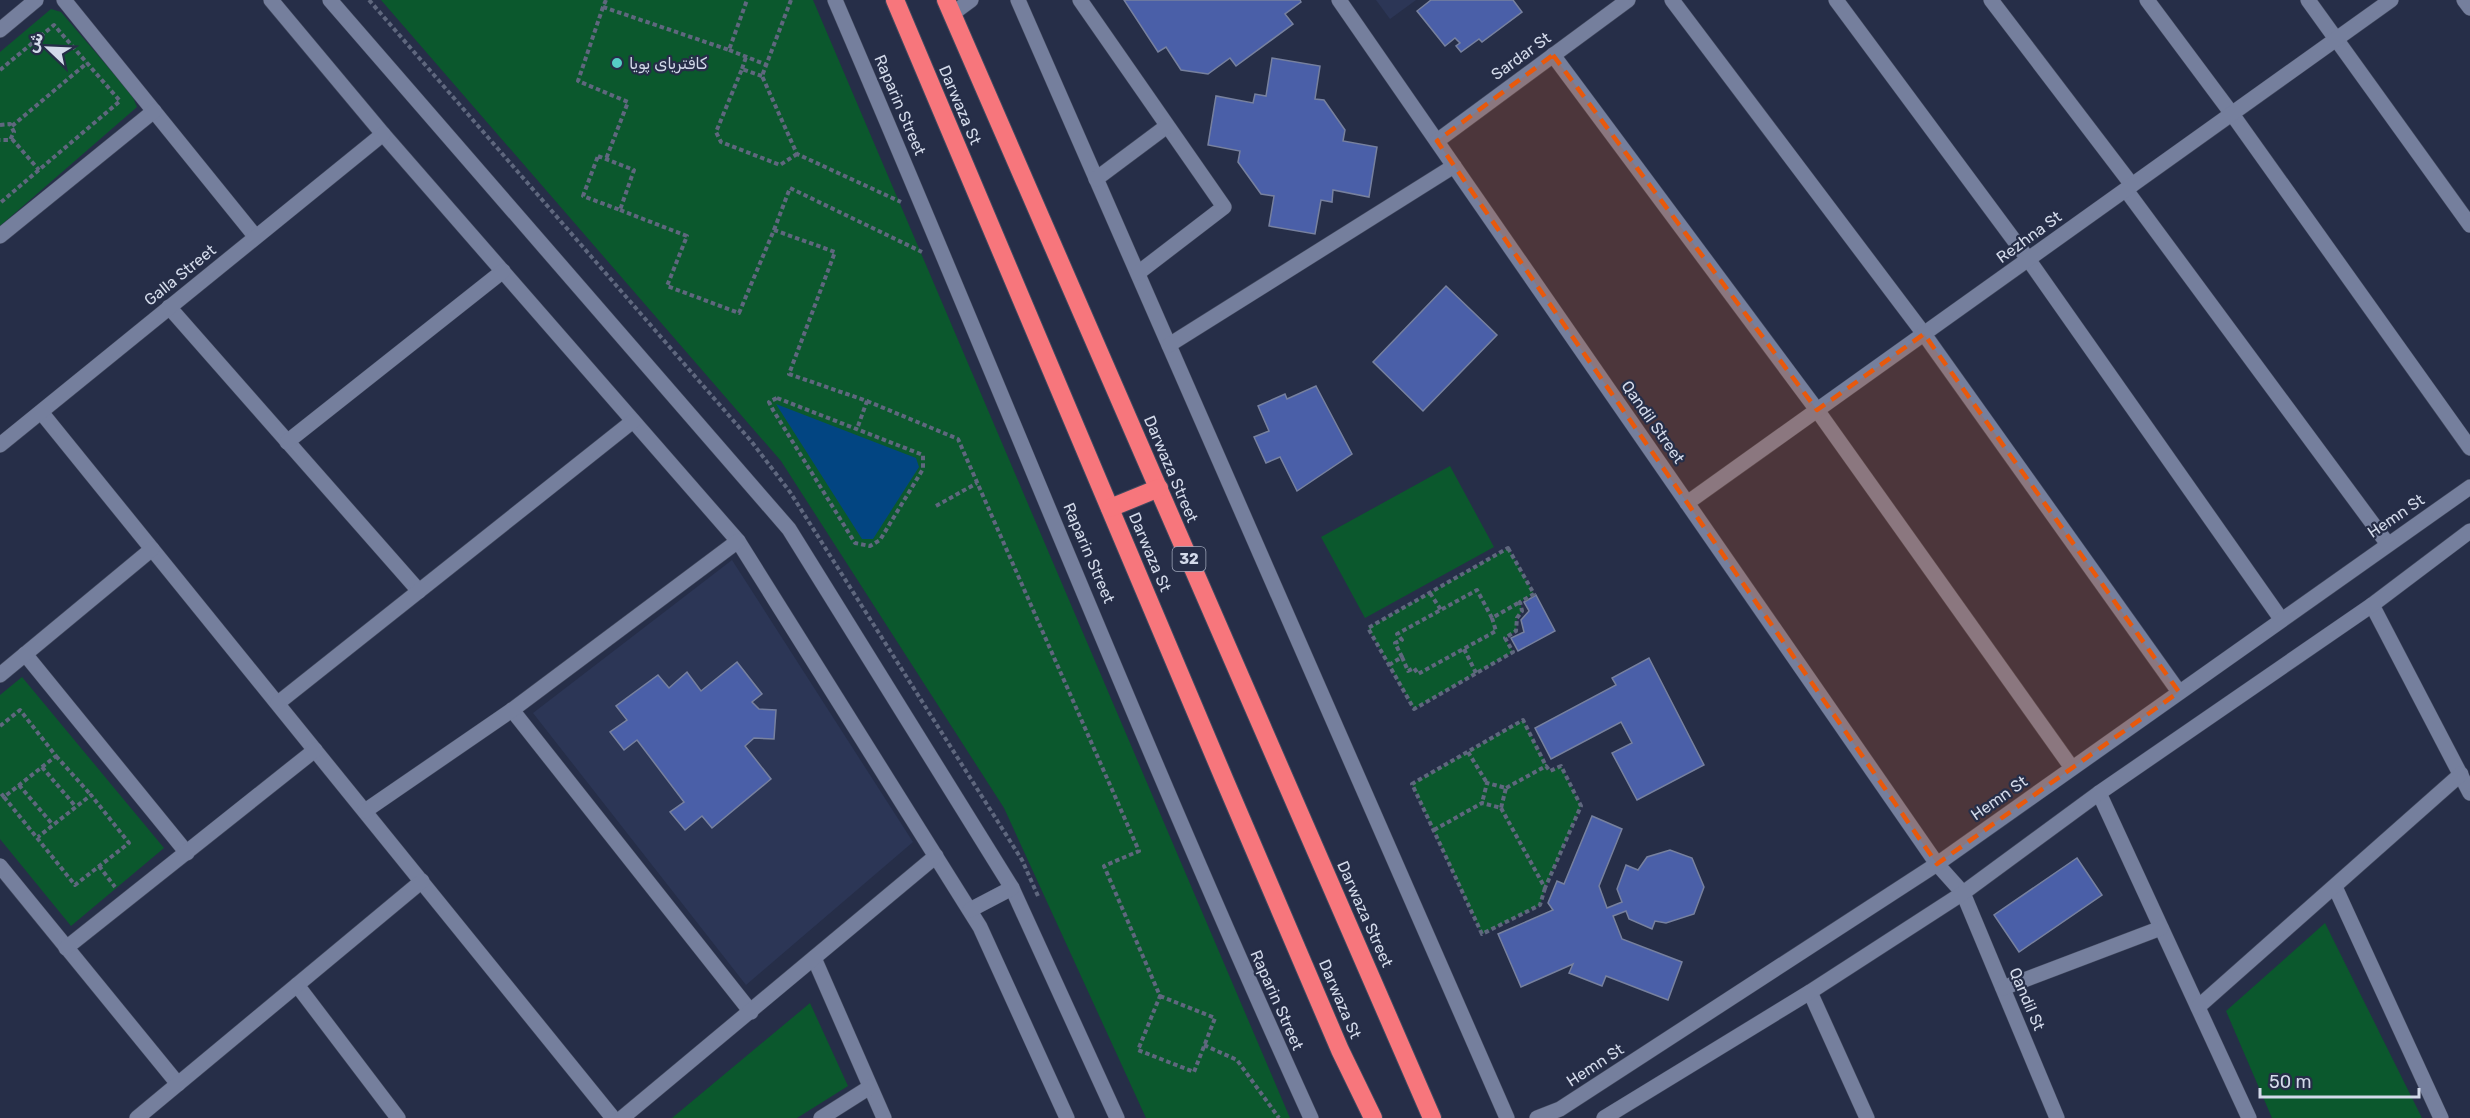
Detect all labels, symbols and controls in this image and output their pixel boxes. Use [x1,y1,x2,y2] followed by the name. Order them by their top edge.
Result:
[18,18,78,78] north arrow
[1488,28,1554,84] street label: Sardar St
[22,29,47,55] text: ش
[870,52,930,158] street label: Raparin Street
[629,54,708,74] place label: کافتریای پویا
[610,56,624,70] marker: کافتریای پویا
[935,62,985,148] street label: Darwaza St
[1993,207,2065,267] street label: Rezhna St
[140,240,220,310] street label: Galla Street
[1617,377,1689,467] street label: Qandil Street
[1140,413,1202,525] street label: Darwaza Street
[2364,490,2428,542] street label: Hemn St
[1059,500,1119,606] street label: Raparin Street
[1125,509,1175,595] street label: Darwaza St
[1172,547,1206,571] road number: 32
[1967,772,2031,824] street label: Hemn St
[1333,858,1397,970] street label: Darwaza Street
[1246,947,1308,1053] street label: Raparin Street
[1315,956,1365,1042] street label: Darwaza St
[2005,965,2049,1033] street label: Qandil St
[1563,1039,1627,1091] street label: Hemn St
[2260,1061,2419,1099] scale bar
[2269,1071,2312,1093] text: 50 m

